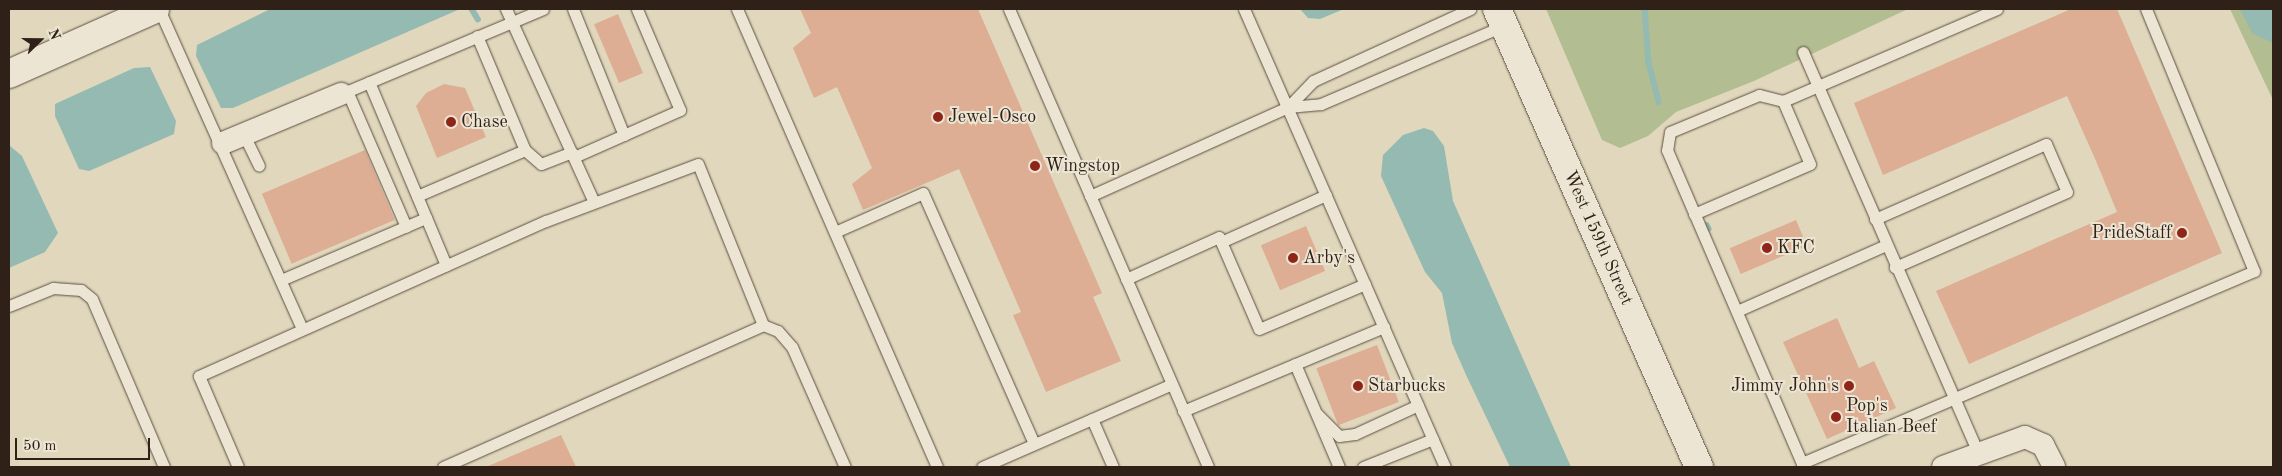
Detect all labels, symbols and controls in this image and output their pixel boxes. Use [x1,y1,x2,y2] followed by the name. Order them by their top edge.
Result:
[15,15,65,65] north arrow
[45,27,62,42] text: N
[948,106,1036,128] place label: Jewel-Osco
[461,111,508,133] place label: Chase
[932,111,944,123] marker: Jewel-Osco
[445,116,457,128] marker: Chase
[1045,155,1120,177] place label: Wingstop
[1029,160,1041,172] marker: Wingstop
[1559,167,1637,309] street label: West 159th Street
[2092,222,2172,244] place label: PrideStaff
[2176,227,2188,239] marker: PrideStaff
[1777,237,1815,259] place label: KFC
[1761,242,1773,254] marker: KFC
[1303,247,1355,269] place label: Arby's
[1287,252,1299,264] marker: Arby's
[1368,375,1446,397] place label: Starbucks
[1731,375,1839,397] place label: Jimmy John's
[1352,380,1364,392] marker: Starbucks
[1843,380,1855,392] marker: Jimmy John's
[1846,396,1937,438] place label: Pop's Italian Beef
[1830,411,1842,423] marker: Pop's Italian Beef
[18,428,152,460] scale bar
[23,439,57,454] text: 50 m

